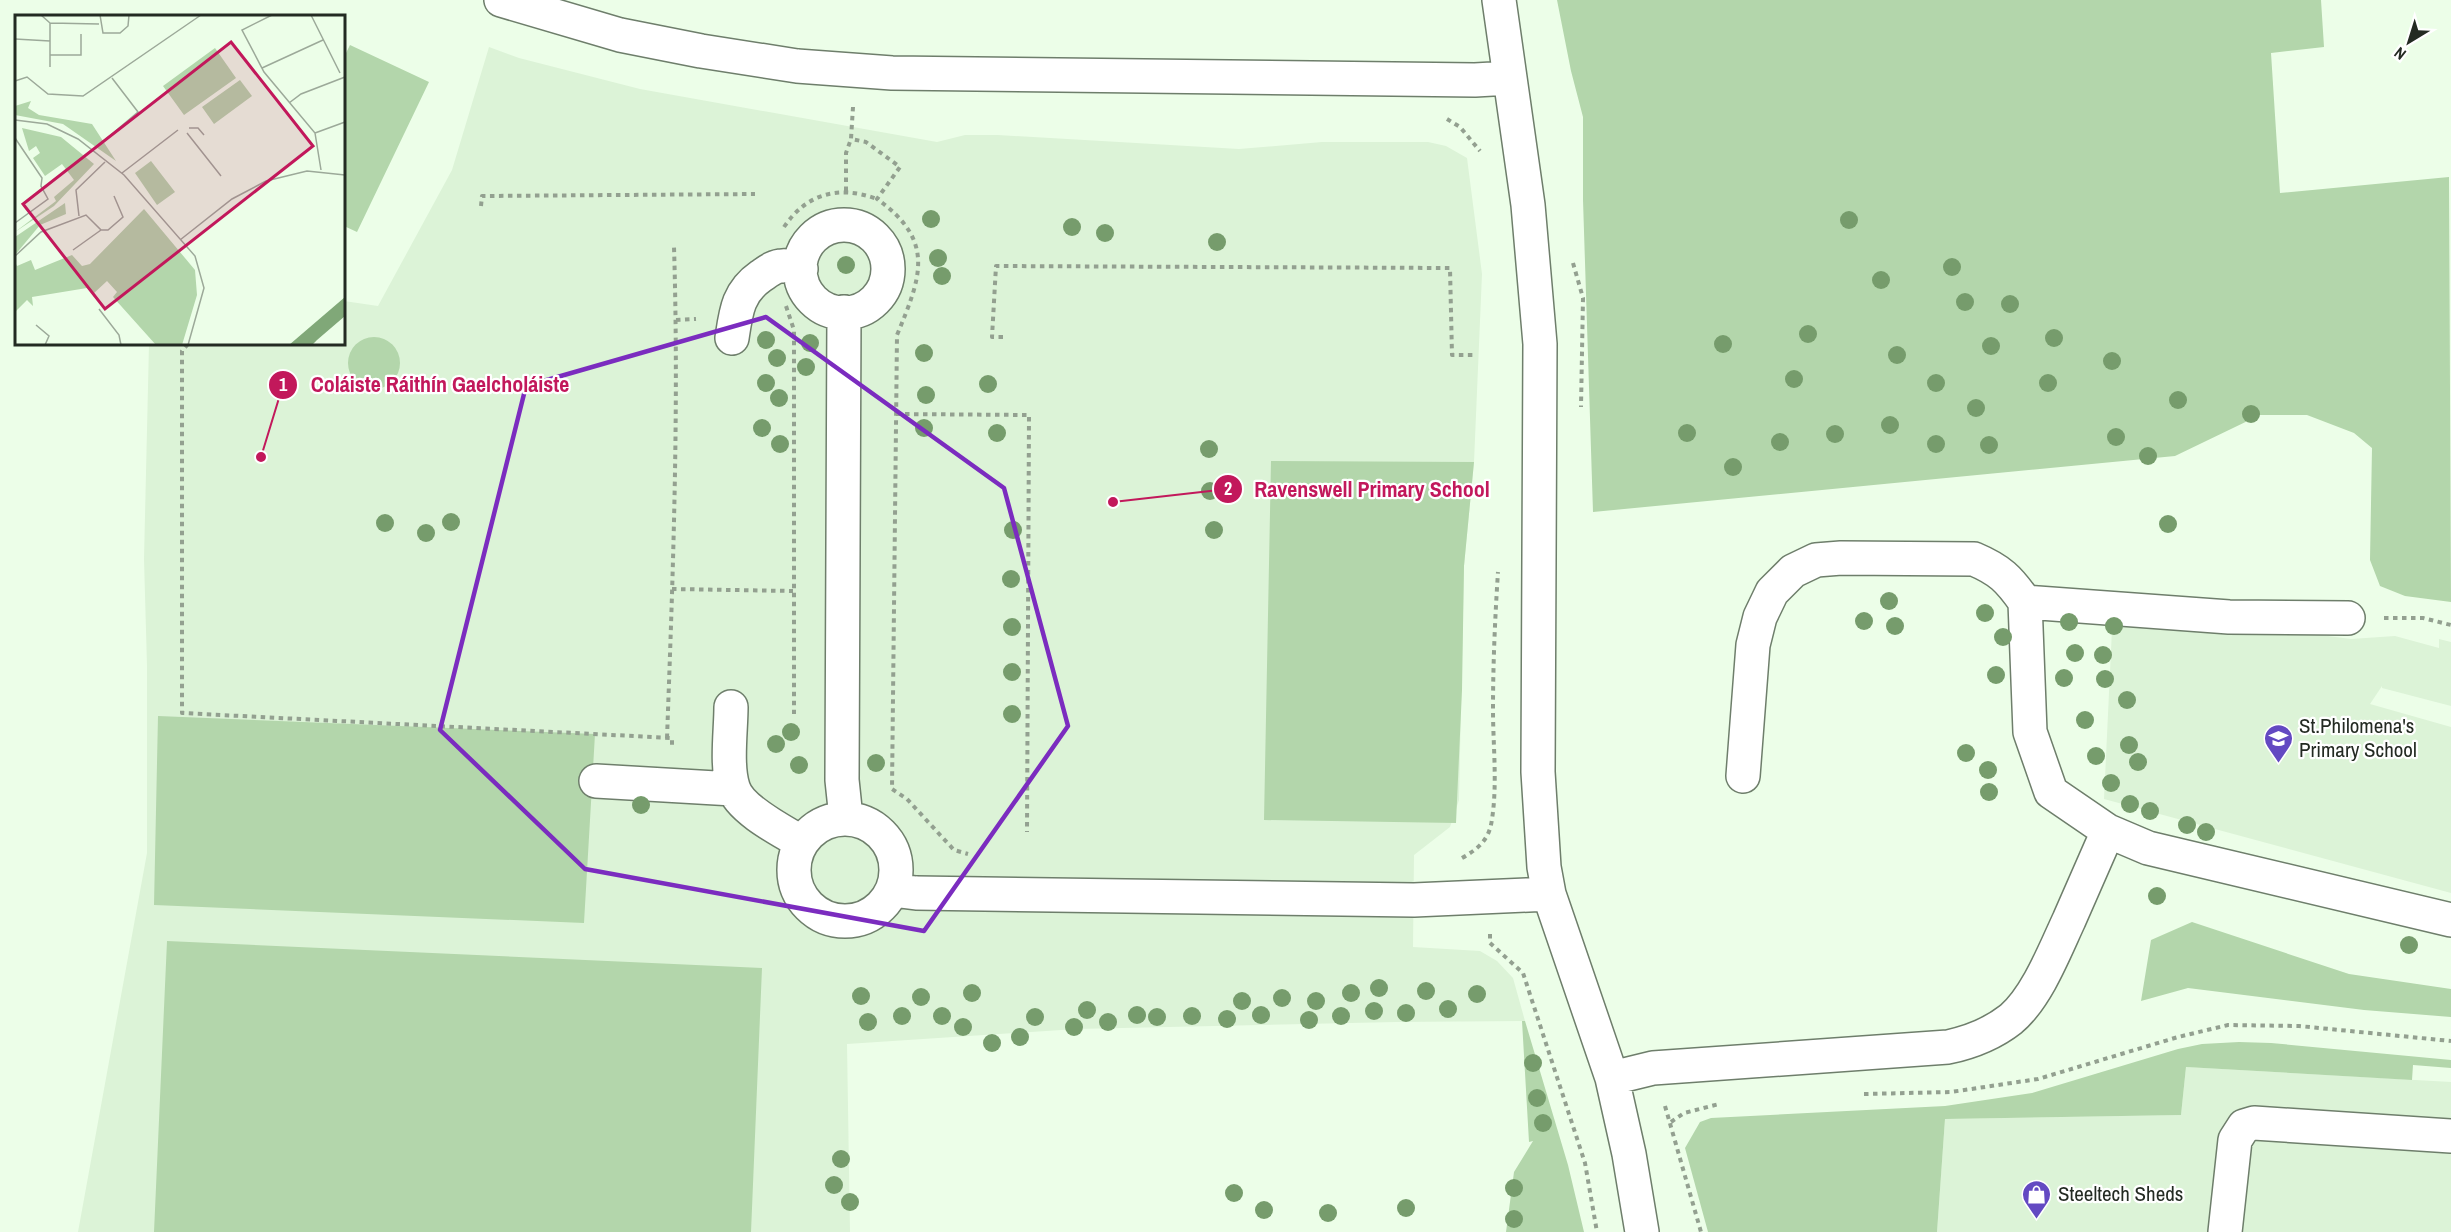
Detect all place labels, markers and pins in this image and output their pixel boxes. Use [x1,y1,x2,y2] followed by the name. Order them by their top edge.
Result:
[268,365,581,405] callout: Coláiste Ráithín Gaelcholáiste
[1213,469,1502,509] callout: Ravenswell Primary School
[2299,711,2417,764] place label: St.Philomena's Primary School
[2262,722,2294,764] school or university icon: St.Philomena's Primary School
[2021,1178,2053,1220] shop icon: Steeltech Sheds
[2058,1179,2183,1208] place label: Steeltech Sheds

